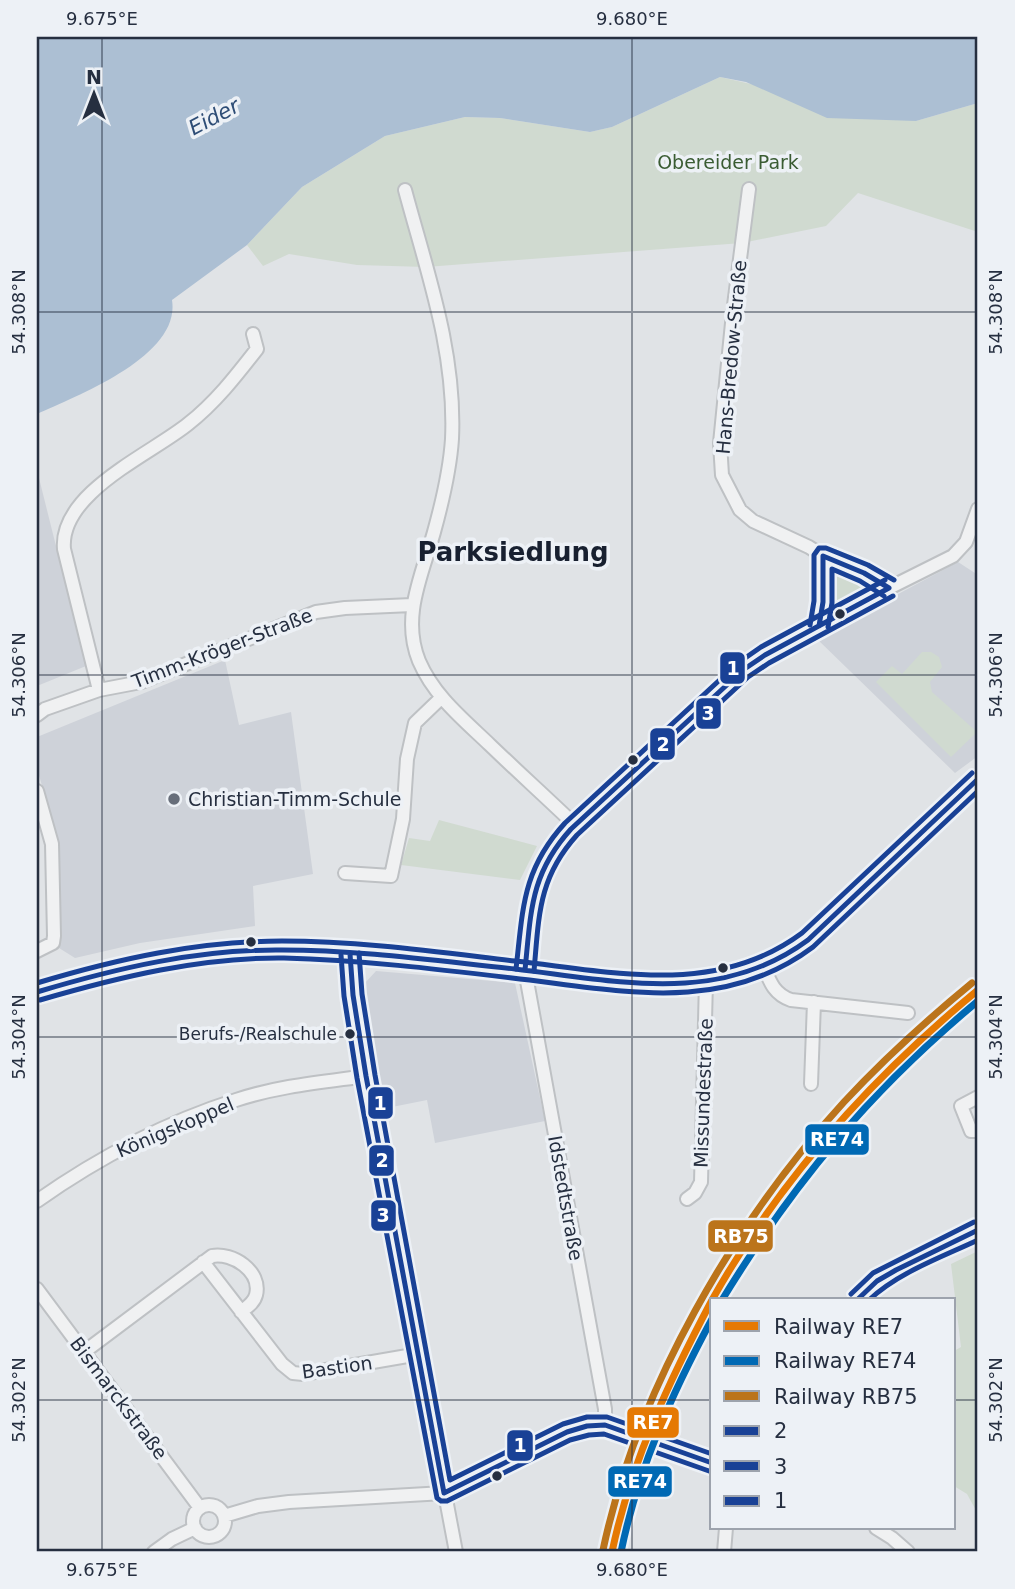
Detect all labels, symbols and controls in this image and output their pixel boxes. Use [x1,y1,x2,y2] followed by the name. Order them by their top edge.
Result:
[66,8,138,29] text: 9.675°E
[596,8,668,29] text: 9.680°E
[60,60,130,130] north arrow
[86,66,102,88] text: N
[185,93,245,140] water label: Eider
[657,151,799,173] park label: Obereider Park
[712,259,750,455] street label: Hans-Bredow-Straße
[8,269,29,355] text: 54.308°N
[985,269,1006,355] text: 54.308°N
[417,537,609,567] district label: Parksiedlung
[128,603,315,693] street label: Timm-Kröger-Straße
[833,607,847,621] unlabelled marker
[8,632,29,718] text: 54.306°N
[985,632,1006,718] text: 54.306°N
[719,651,746,685] line badge: 1
[726,657,740,679] text: 1
[695,697,722,730] line badge: 3
[701,702,715,724] text: 3
[649,727,676,761] line badge: 2
[656,733,670,755] text: 2
[626,753,640,767] unlabelled marker
[188,788,402,810] place label: Christian-Timm-Schule
[166,791,182,807] marker: Christian-Timm-Schule
[244,935,258,949] unlabelled marker
[716,961,730,975] unlabelled marker
[8,994,29,1080] text: 54.304°N
[985,994,1006,1080] text: 54.304°N
[689,1018,717,1168] street label: Missundestraße
[179,1024,337,1044] place label: Berufs-/Realschule
[343,1027,357,1041] marker: Berufs-/Realschule
[367,1086,394,1120] line badge: 1
[113,1092,237,1162] street label: Königskoppel
[373,1092,387,1114] text: 1
[804,1123,870,1156] line badge: RE74
[810,1128,864,1150] text: RE74
[544,1134,588,1262] street label: Idstedtstraße
[368,1144,395,1177] line badge: 2
[375,1149,389,1171] text: 2
[370,1199,397,1232] line badge: 3
[376,1204,390,1226] text: 3
[707,1219,774,1253] line badge: RB75
[713,1225,769,1247] text: RB75
[710,1298,956,1530] legend
[774,1315,903,1339] text: Railway RE7
[66,1332,172,1464] street label: Bismarckstraße
[774,1349,916,1373] text: Railway RE74
[300,1351,374,1383] street label: Bastion
[8,1357,29,1443] text: 54.302°N
[985,1357,1006,1443] text: 54.302°N
[774,1385,918,1409] text: Railway RB75
[626,1406,680,1439] line badge: RE7
[633,1411,673,1433] text: RE7
[774,1419,787,1443] text: 2
[506,1429,534,1462] line badge: 1
[513,1434,527,1456] text: 1
[774,1455,787,1479] text: 3
[607,1465,673,1498] line badge: RE74
[490,1469,504,1483] unlabelled marker
[613,1470,667,1492] text: RE74
[774,1489,787,1513] text: 1
[66,1559,138,1580] text: 9.675°E
[596,1559,668,1580] text: 9.680°E

